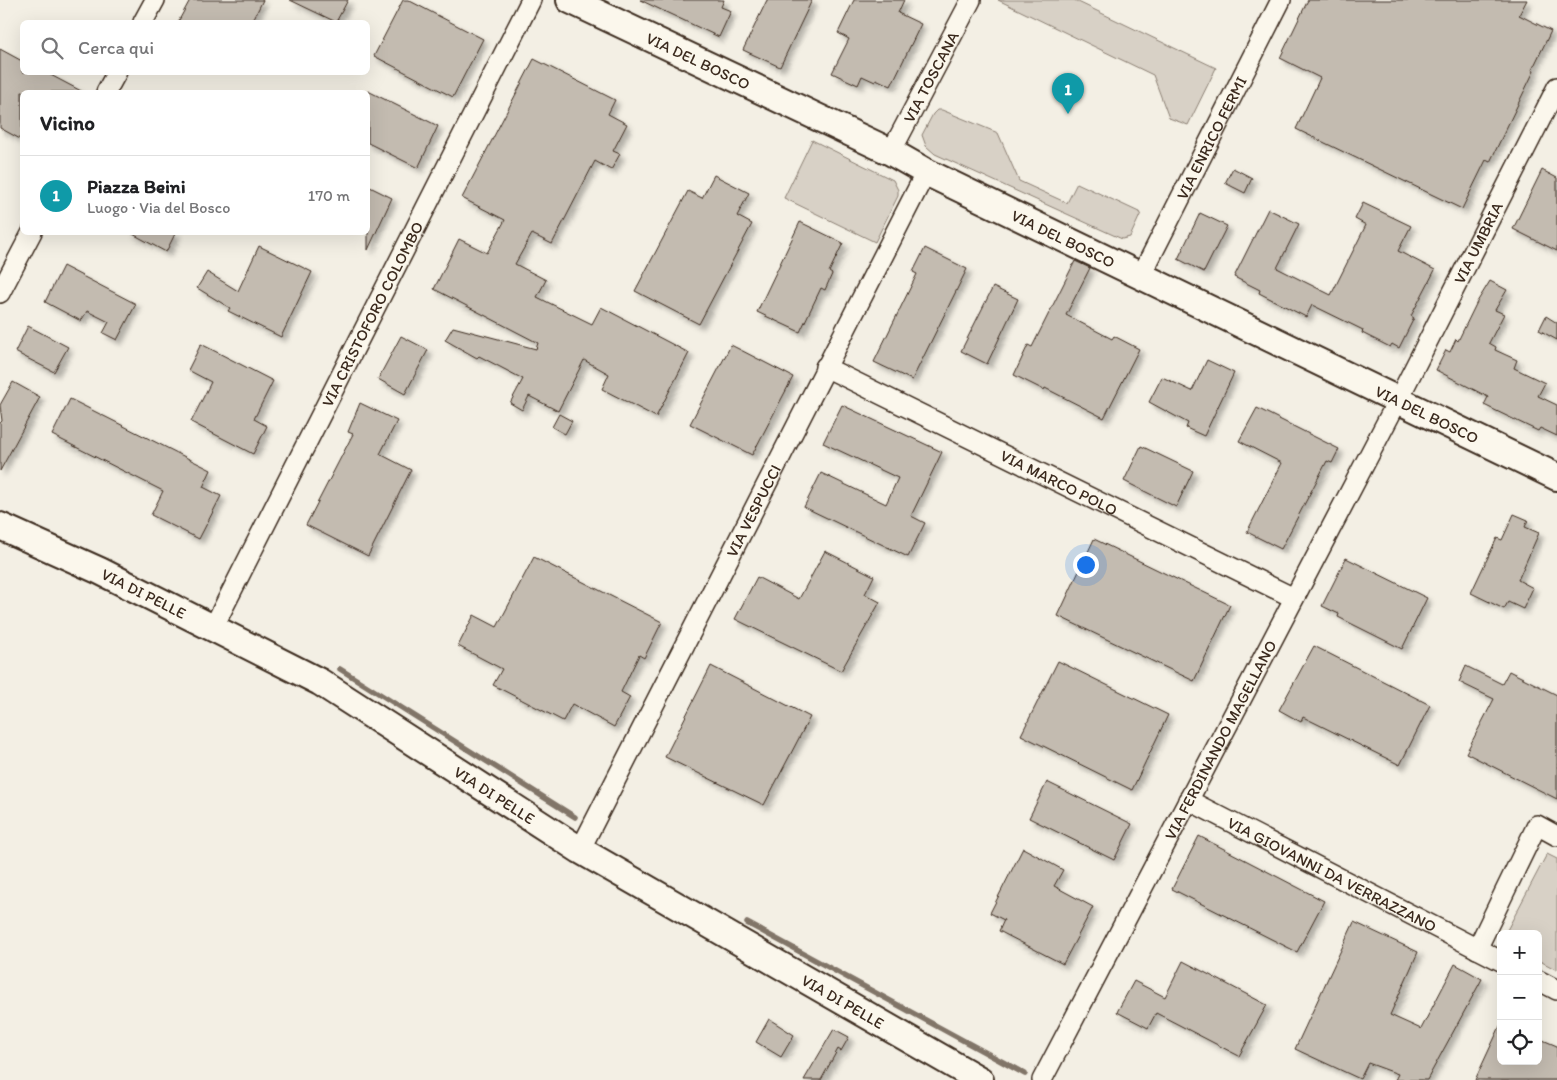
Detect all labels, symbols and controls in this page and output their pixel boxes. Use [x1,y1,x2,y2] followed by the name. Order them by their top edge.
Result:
[20,20,370,75] search box
[899,28,963,126] street label: VIA TOSCANA
[643,29,753,94] street label: VIA DEL BOSCO
[38,34,66,62] icon: search
[78,36,154,59] text: Cerca qui
[1052,73,1084,114] pin: 1
[1172,73,1251,203] street label: VIA ENRICO FERMI
[40,110,95,135] text: Vicino
[87,175,185,198] text: Piazza Beini
[52,186,60,205] text: 1
[308,186,350,205] text: 170 m
[87,198,230,217] text: Luogo · Via del Bosco
[1450,199,1507,287] street label: VIA UMBRIA
[1008,206,1118,272] street label: VIA DEL BOSCO
[318,218,427,410] street label: VIA CRISTOFORO COLOMBO
[1372,382,1482,448] street label: VIA DEL BOSCO
[997,446,1121,520] street label: VIA MARCO POLO
[722,462,785,560] street label: VIA VESPUCCI
[1073,552,1099,578] your location
[98,564,189,623] street label: VIA DI PELLE
[1161,637,1281,843] street label: VIA FERDINANDO MAGELLANO
[450,762,538,828] street label: VIA DI PELLE
[1224,813,1440,936] street label: VIA GIOVANNI DA VERRAZZANO
[1497,930,1542,1065] map controls
[1497,930,1542,975] button: +
[798,970,888,1033] street label: VIA DI PELLE
[1497,975,1542,1020] button: −
[1497,1020,1542,1065] button: locate

